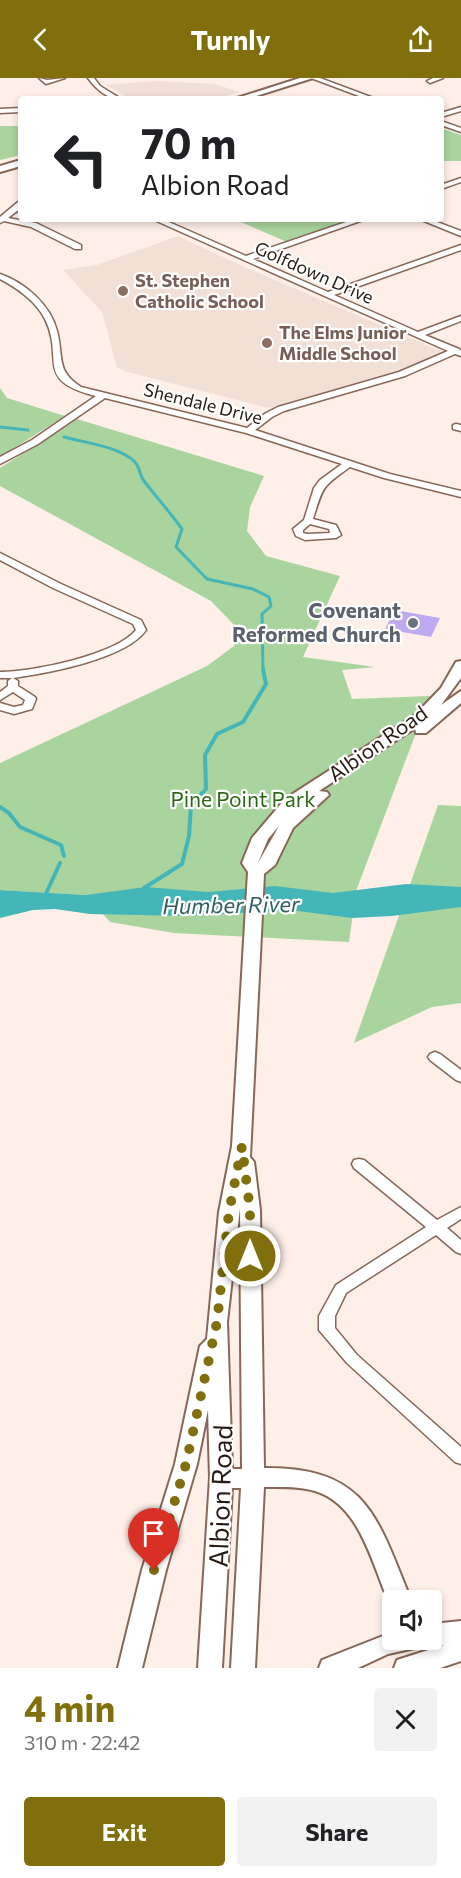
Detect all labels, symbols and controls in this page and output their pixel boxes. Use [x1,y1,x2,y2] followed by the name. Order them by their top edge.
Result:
[24,23,57,56] icon: back
[190,23,271,56] text: Turnly
[404,23,437,56] icon: share
[141,116,236,168] text: 70 m
[42,120,120,198] icon: left
[141,168,289,201] text: Albion Road
[252,236,377,308] street label: Golfdown Drive
[135,269,264,312] place label: St. Stephen Catholic School
[116,284,130,298] marker: St. Stephen Catholic School
[279,321,407,364] place label: The Elms Junior Middle School
[260,336,274,350] marker: The Elms Junior Middle School
[142,378,265,428] street label: Shendale Drive
[232,597,401,646] place label: Covenant Reformed Church
[406,616,420,630] marker: Covenant Reformed Church
[323,699,432,786] street label: Albion Road
[170,786,316,811] park label: Pine Point Park
[162,890,301,919] water label: Humber River
[218,1224,282,1288] position arrow
[202,1424,237,1568] street label: Albion Road
[128,1508,179,1570] pin
[137,1517,170,1550] icon: arrive
[382,1590,442,1650] map controls
[382,1590,442,1650] button: sound
[24,1685,115,1729] text: 4 min
[374,1688,437,1751] button: close
[24,1730,140,1754] text: 310 m · 22:42
[24,1797,225,1866] button: Exit
[237,1797,437,1866] button: Share

